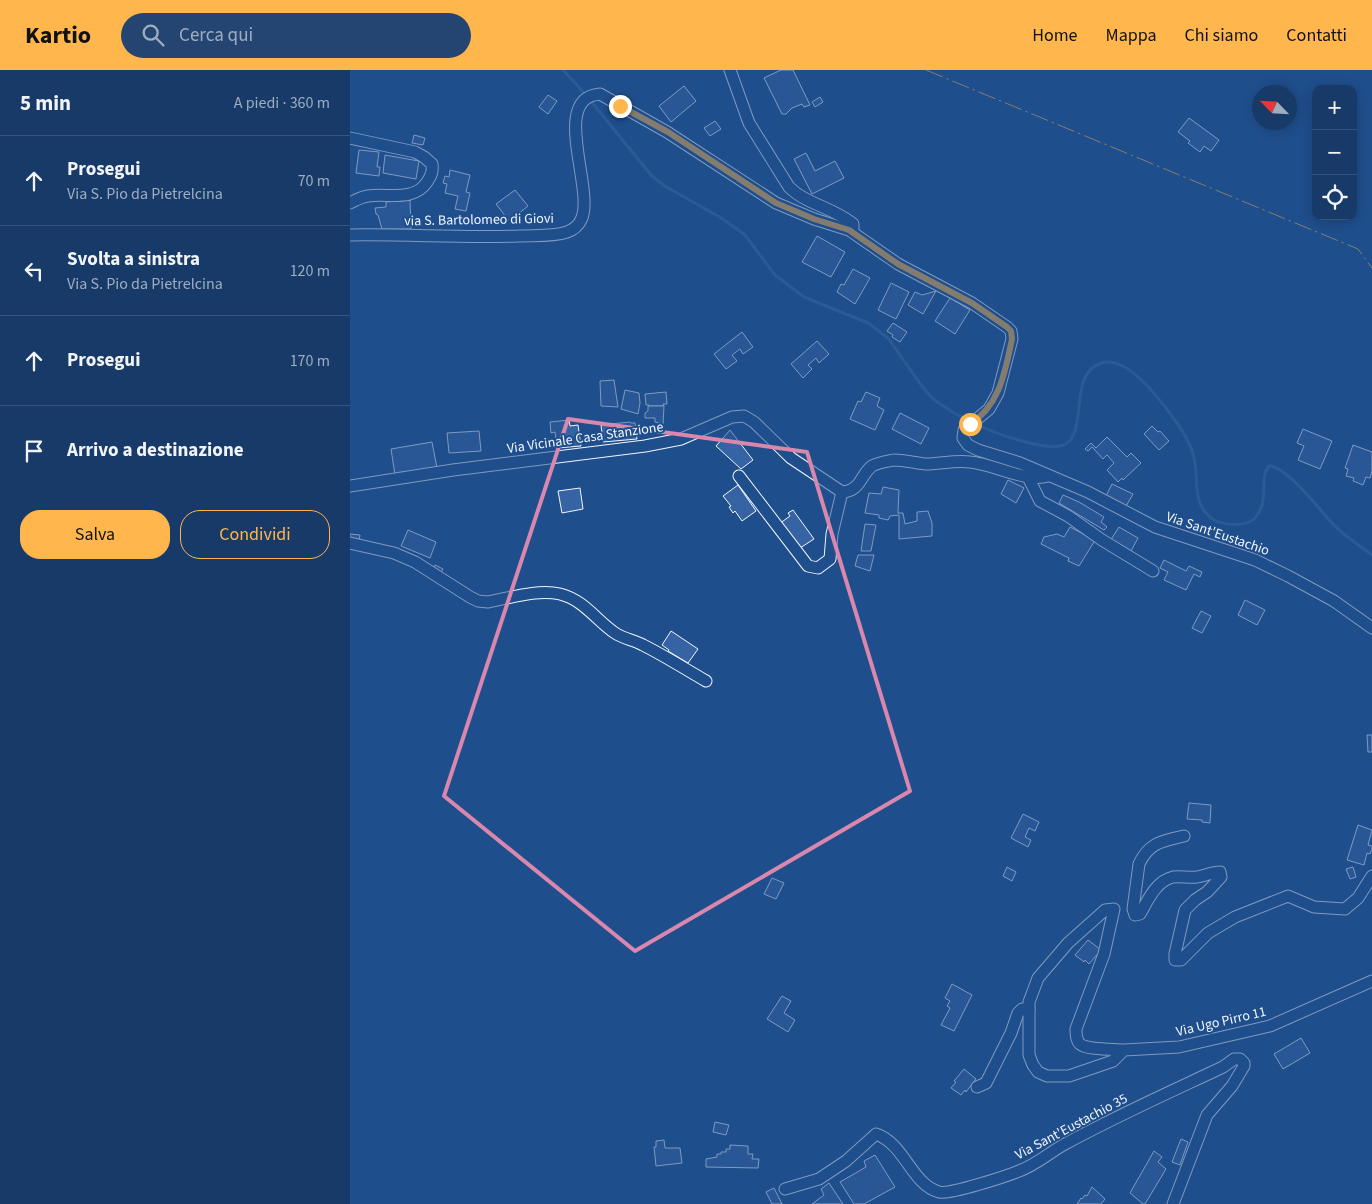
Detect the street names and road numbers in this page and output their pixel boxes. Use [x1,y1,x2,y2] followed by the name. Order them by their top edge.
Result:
[404,209,554,231] street label: via S. Bartolomeo di Giovi
[506,417,665,459] street label: Via Vicinale Casa Stanzione
[1163,507,1272,561] street label: Via Sant'Eustachio
[1174,1002,1268,1042] street label: Via Ugo Pirro 11
[1012,1089,1131,1165] street label: Via Sant'Eustachio 35

